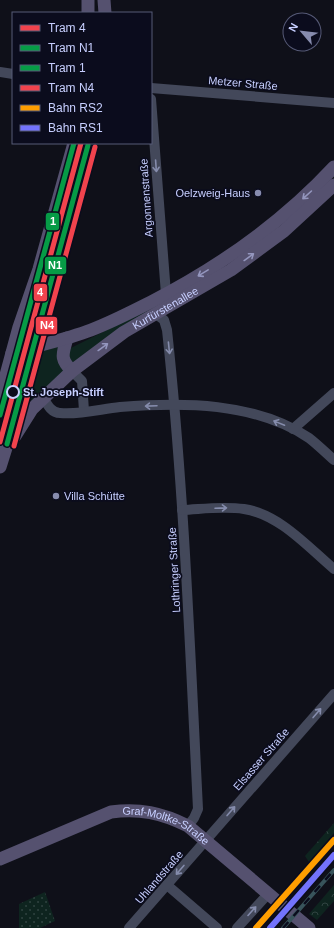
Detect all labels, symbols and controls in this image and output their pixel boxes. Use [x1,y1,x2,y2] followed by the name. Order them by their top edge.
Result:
[12,12,152,144] legend
[282,12,322,52] north arrow
[48,21,86,35] text: Tram 4
[286,21,300,34] text: N
[48,41,95,55] text: Tram N1
[48,61,86,75] text: Tram 1
[208,74,278,92] street label: Metzer Straße
[48,81,95,95] text: Tram N4
[48,101,103,115] text: Bahn RS2
[48,121,103,135] text: Bahn RS1
[137,158,155,238] street label: Argonnenstraße
[152,159,160,172] one-way arrow
[175,187,250,199] place label: Oelzweig-Haus
[253,188,263,198] marker: Oelzweig-Haus
[302,190,312,200] one-way arrow
[45,212,60,231] line badge: 1
[50,215,56,227] text: 1
[243,253,254,261] one-way arrow
[44,256,67,275] line badge: N1
[48,259,62,271] text: N1
[197,269,209,277] one-way arrow
[33,283,48,302] line badge: 4
[130,284,200,332] street label: Kurfürstenallee
[37,286,44,298] text: 4
[35,316,58,335] line badge: N4
[40,319,55,331] text: N4
[165,341,173,354] one-way arrow
[97,343,108,351] one-way arrow
[6,385,20,399] marker: St. Joseph-Stift
[23,386,104,398] place label: St. Joseph-Stift
[145,402,158,410] one-way arrow
[273,419,285,427] one-way arrow
[64,490,125,502] place label: Villa Schütte
[51,491,61,501] marker: Villa Schütte
[214,504,227,512] one-way arrow
[166,527,182,613] street label: Lothringer Straße
[312,708,321,719] one-way arrow
[231,726,291,792] street label: Elsasser Straße
[122,805,212,847] street label: Graf-Moltke-Straße
[227,806,236,817] one-way arrow
[133,848,185,906] street label: Uhlandstraße
[176,865,185,875] one-way arrow
[248,906,257,916] one-way arrow

